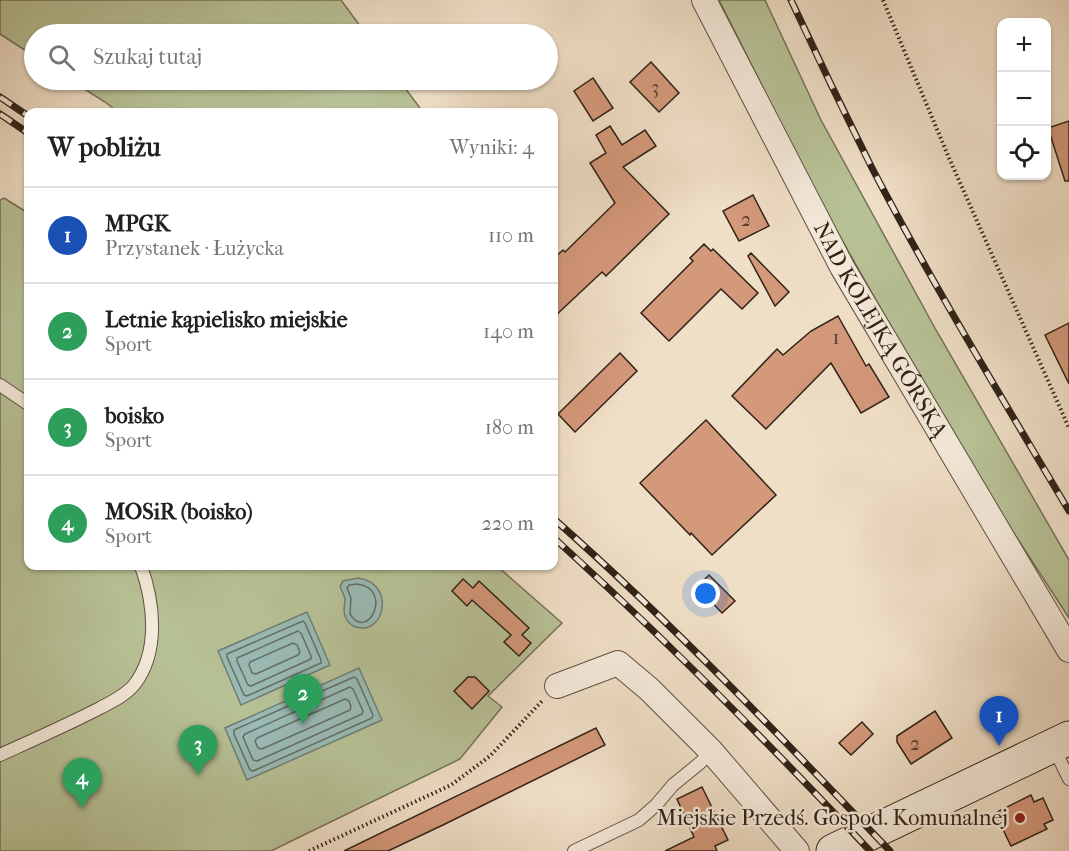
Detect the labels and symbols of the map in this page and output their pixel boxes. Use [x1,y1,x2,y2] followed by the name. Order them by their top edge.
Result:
[651,76,659,99] house number: 3
[741,208,751,231] house number: 2
[808,218,953,443] street label: NAD KOLEJKĄ GÓRSKĄ
[832,326,840,349] house number: 1
[691,579,720,608] your location
[284,674,322,724] pin: 2
[980,696,1018,746] pin: 1
[178,726,218,775] pin: 3
[910,732,920,755] house number: 2
[62,758,101,808] pin: 4
[657,805,1008,831] place label: Miejskie Przedś. Gospod. Komunalnej
[1013,811,1027,825] marker: Miejskie Przedś. Gospod. Komunalnej

